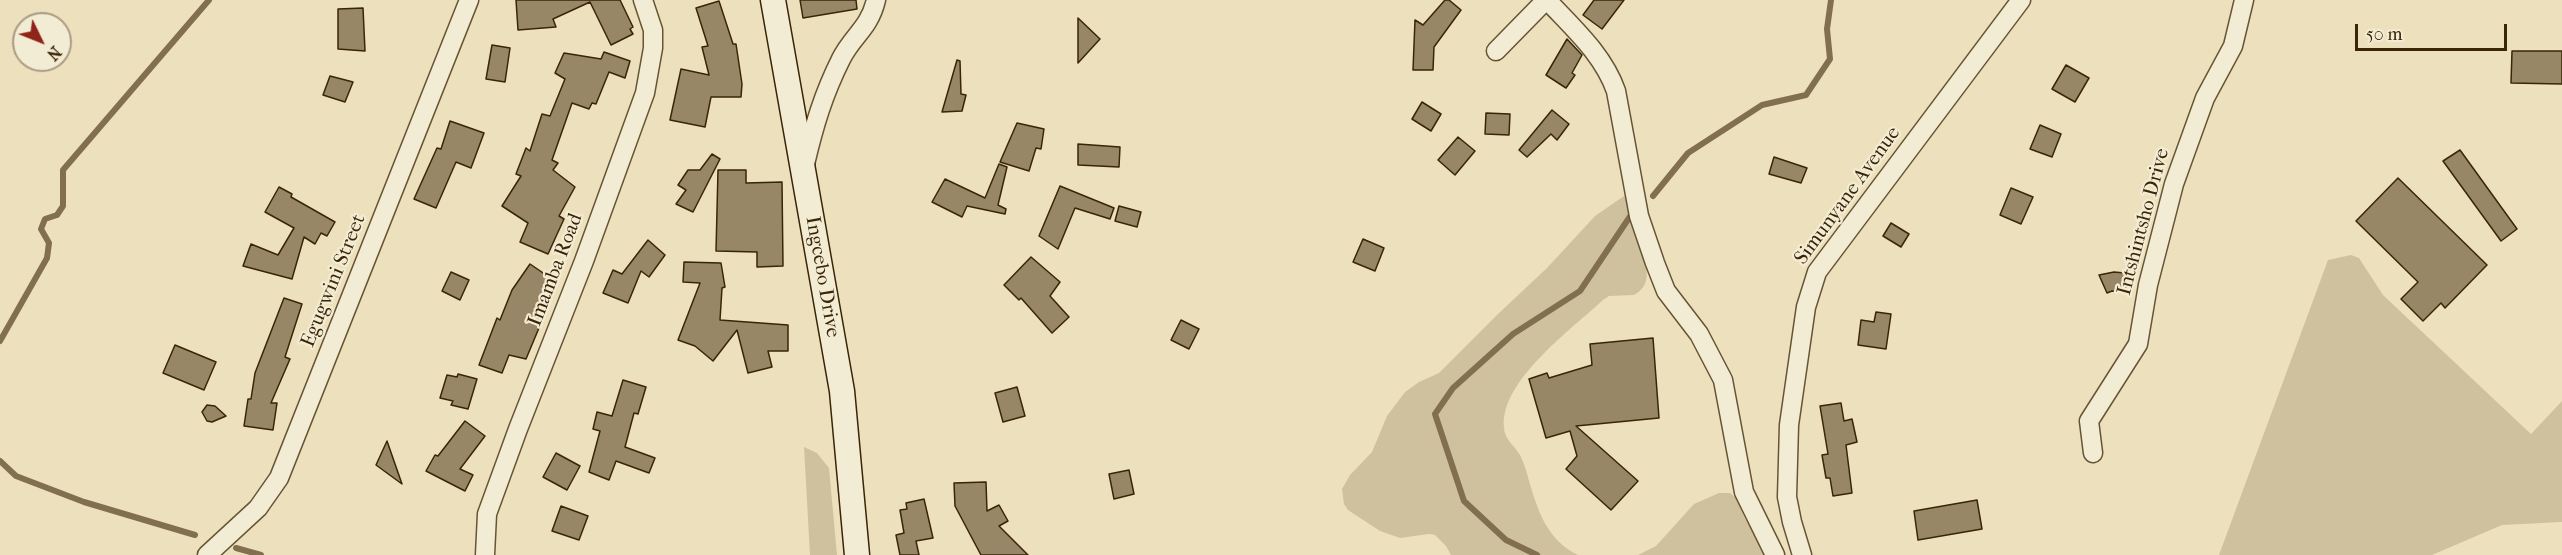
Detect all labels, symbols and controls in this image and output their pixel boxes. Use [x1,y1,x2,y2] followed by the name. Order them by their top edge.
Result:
[12,12,72,72] north arrow
[2358,12,2510,50] scale bar
[2366,24,2402,45] text: 50 m
[43,42,65,64] text: N
[1790,122,1906,270] street label: Simunyane Avenue
[2113,146,2175,298] street label: Intshintsho Drive
[524,210,588,330] street label: Imamba Road
[296,211,372,351] street label: Egugwini Street
[800,215,844,339] street label: Ingcebo Drive

